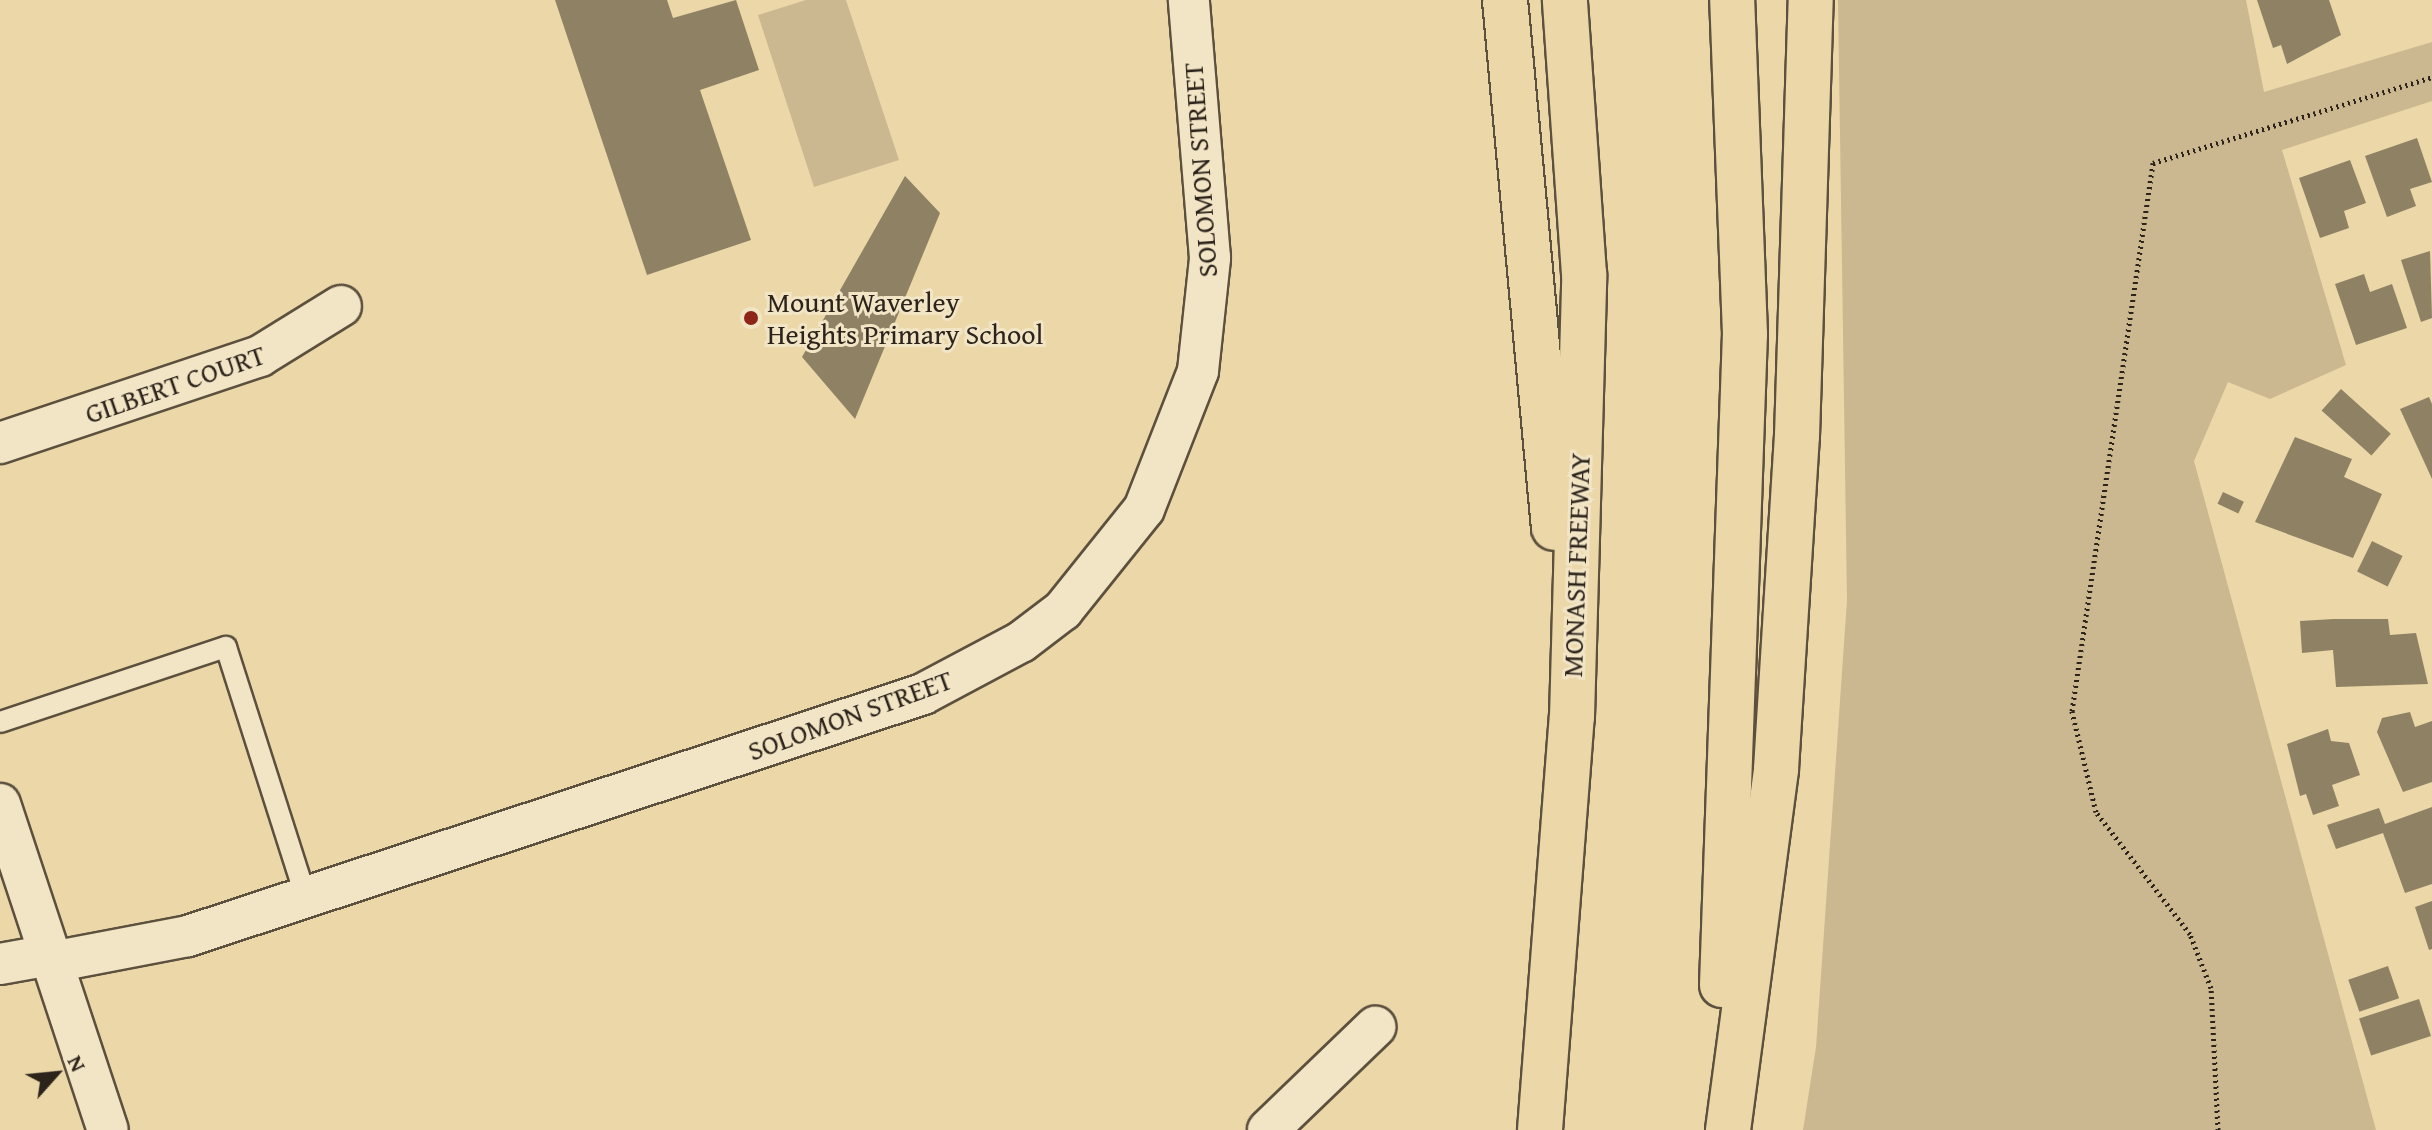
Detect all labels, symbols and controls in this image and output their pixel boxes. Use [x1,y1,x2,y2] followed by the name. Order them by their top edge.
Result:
[1176,61,1224,279] street label: SOLOMON STREET
[767,285,1043,351] place label: Mount Waverley Heights Primary School
[742,309,760,327] marker: Mount Waverley Heights Primary School
[81,337,269,431] street label: GILBERT COURT
[1555,452,1597,678] street label: MONASH FREEWAY
[743,662,957,768] street label: SOLOMON STREET
[16,1034,96,1114] north arrow
[60,1049,95,1077] text: N

